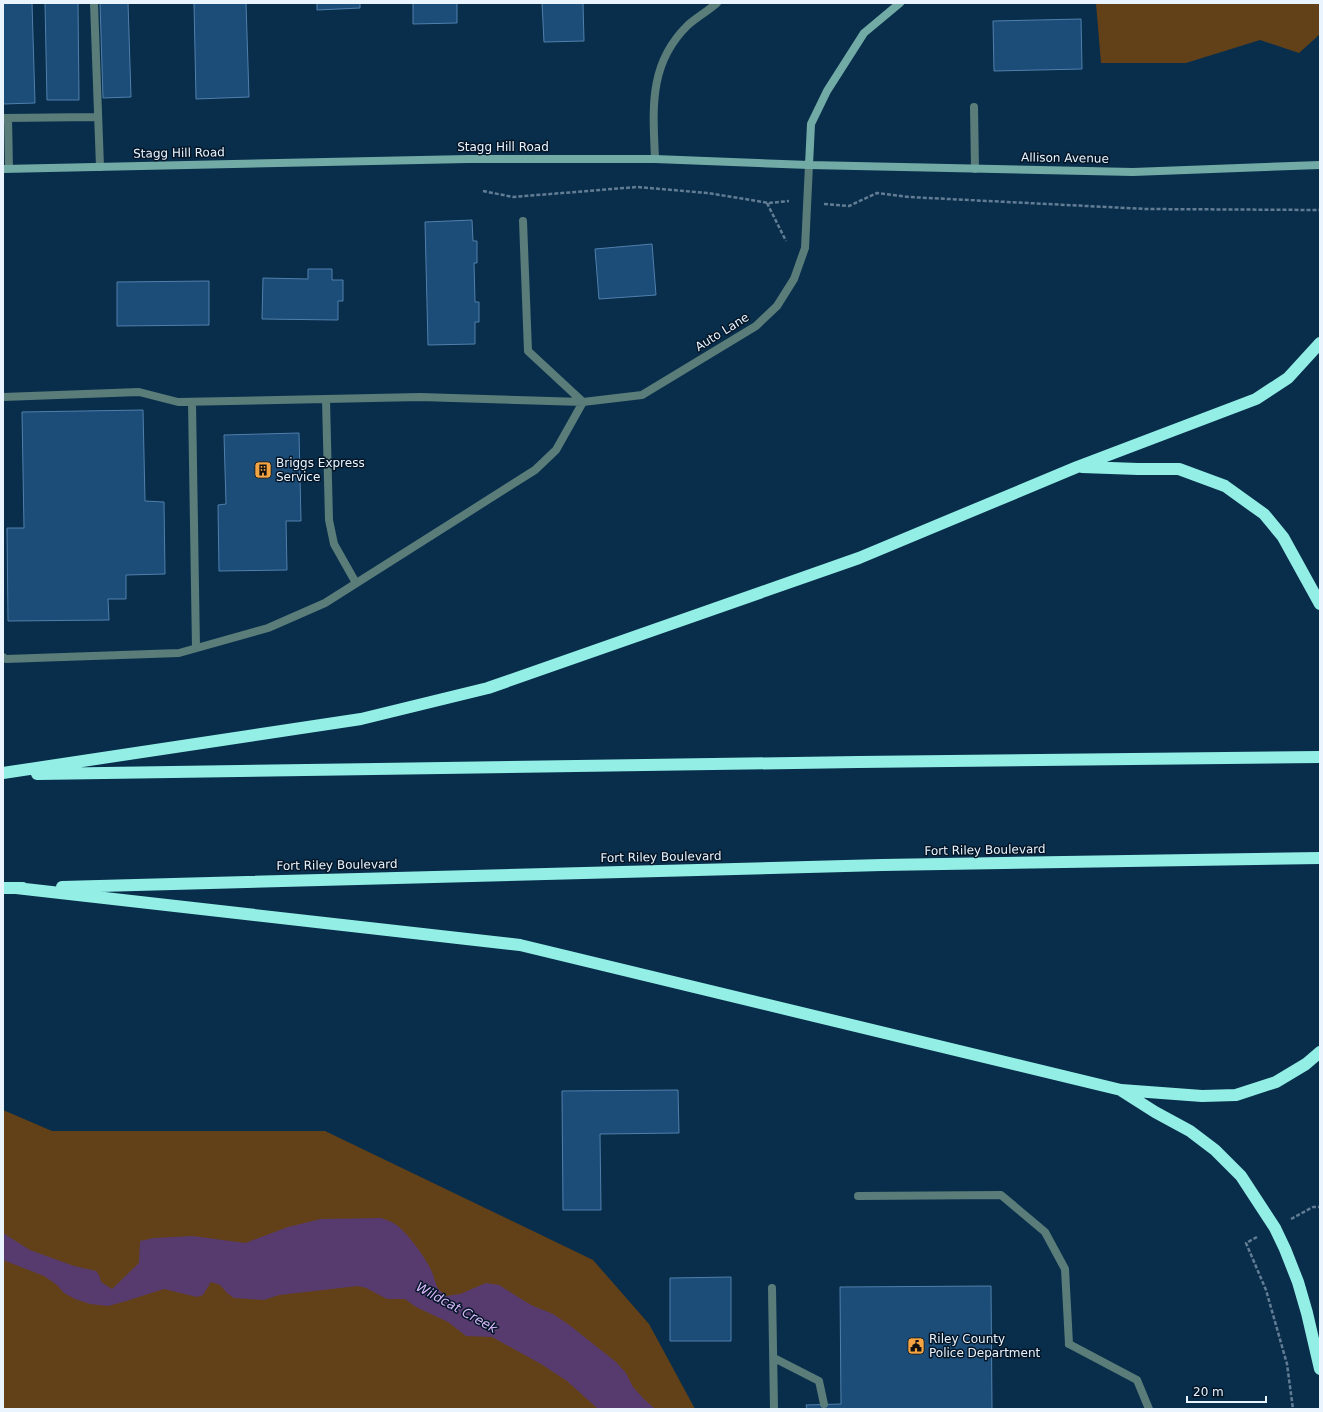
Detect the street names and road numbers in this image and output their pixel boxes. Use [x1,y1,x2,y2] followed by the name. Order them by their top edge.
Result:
[457,140,549,154] street label: Stagg Hill Road
[133,145,225,161] street label: Stagg Hill Road
[1021,150,1109,166] street label: Allison Avenue
[693,310,751,354] street label: Auto Lane
[924,842,1046,858] street label: Fort Riley Boulevard
[600,849,722,865] street label: Fort Riley Boulevard
[276,857,398,873] street label: Fort Riley Boulevard

